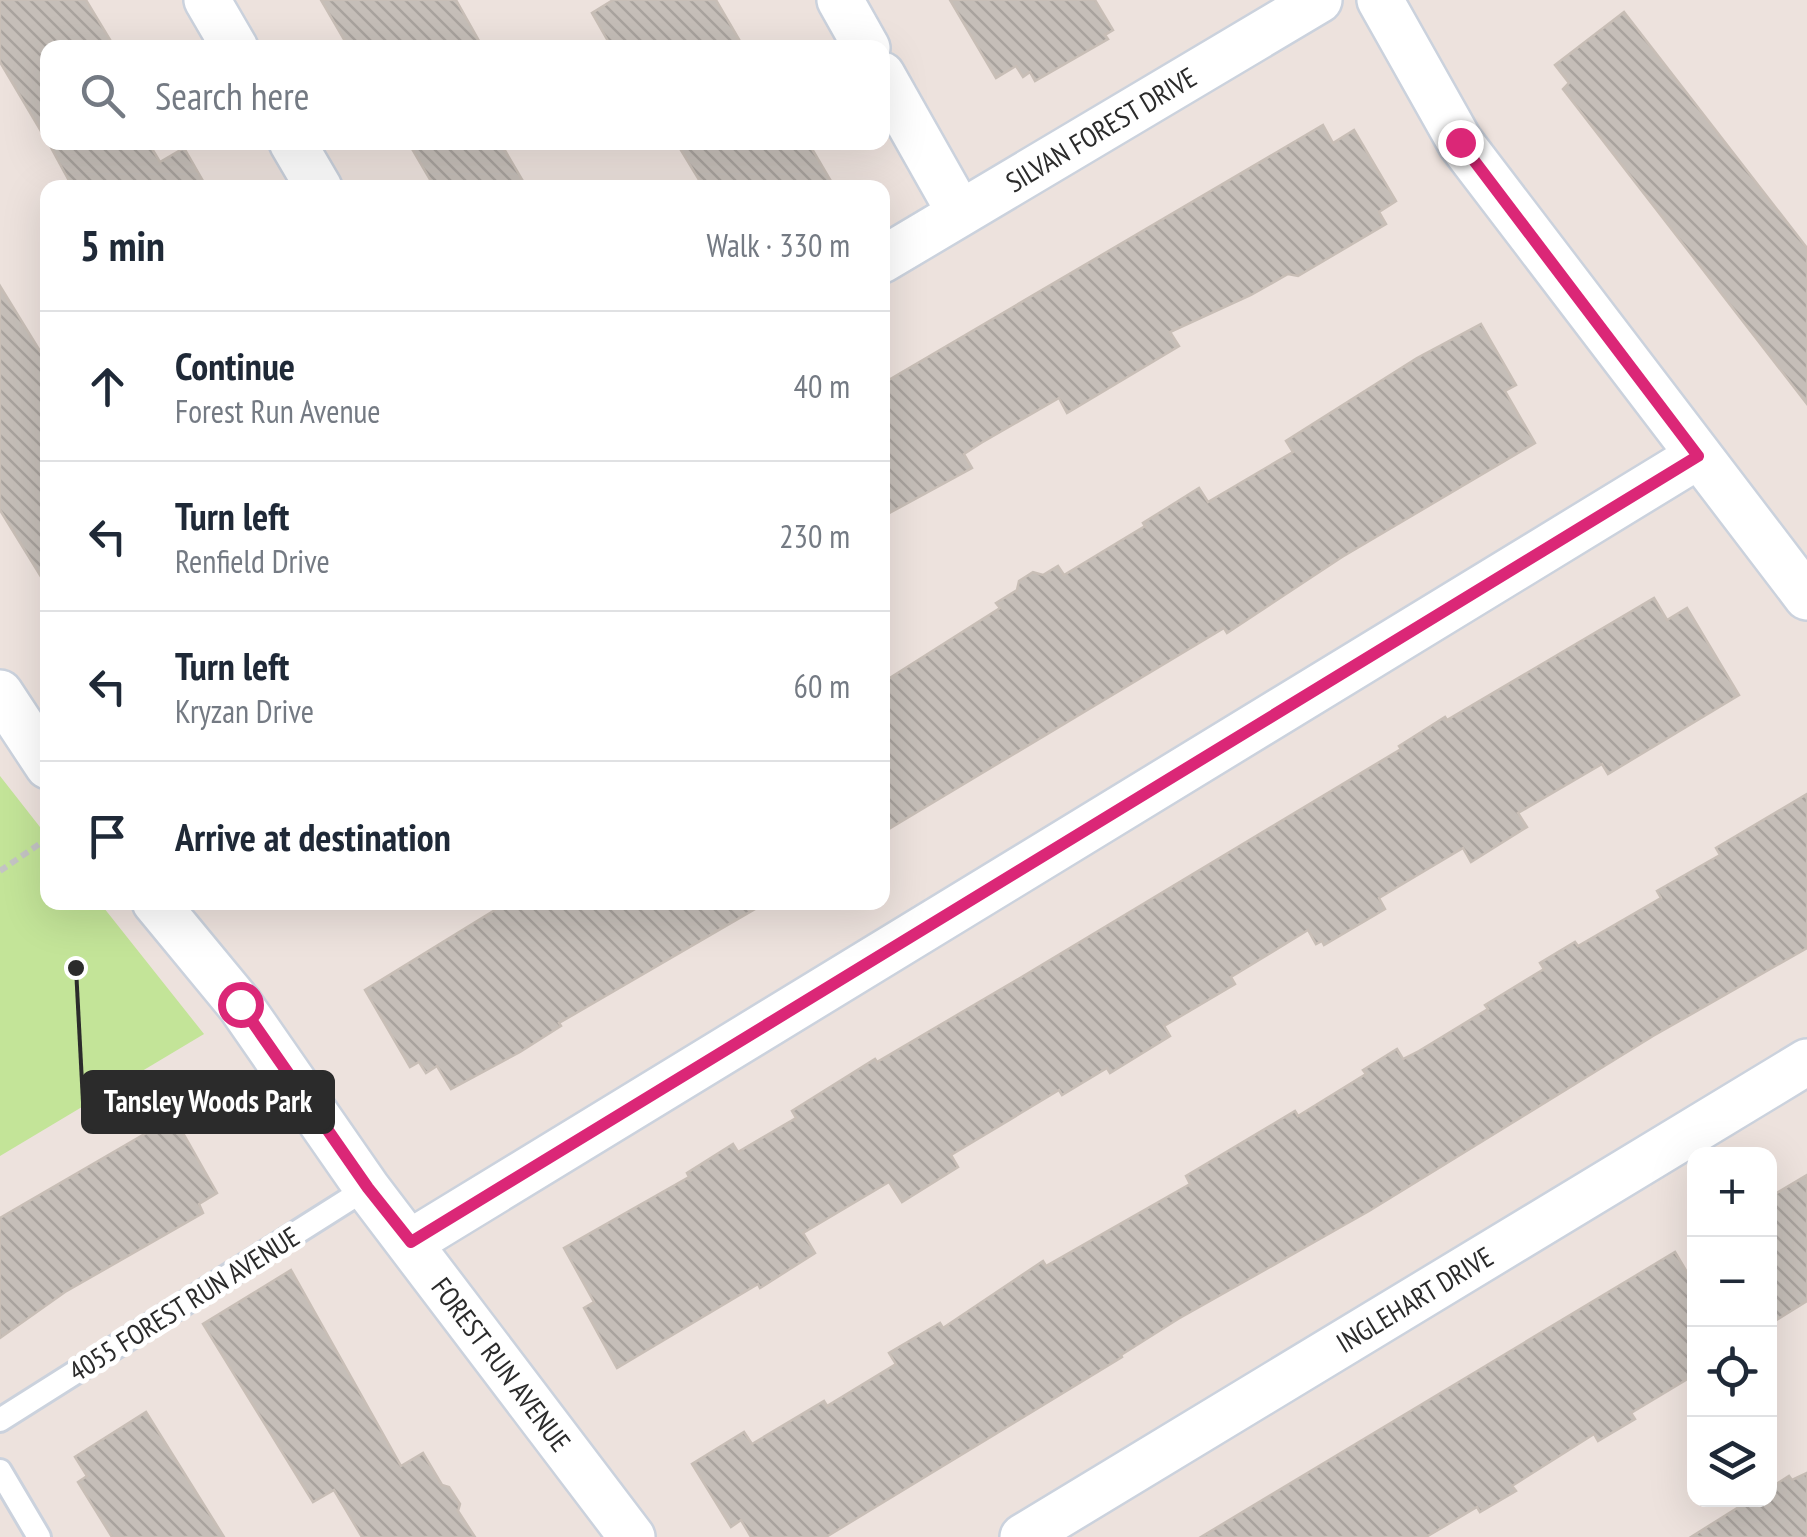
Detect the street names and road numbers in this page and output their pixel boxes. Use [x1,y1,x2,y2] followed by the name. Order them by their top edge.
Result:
[999,58,1203,200] street label: SILVAN FOREST DRIVE
[61,1218,306,1390] street label: 4055 FOREST RUN AVENUE
[1329,1238,1500,1361] street label: INGLEHART DRIVE
[424,1270,579,1459] street label: FOREST RUN AVENUE

